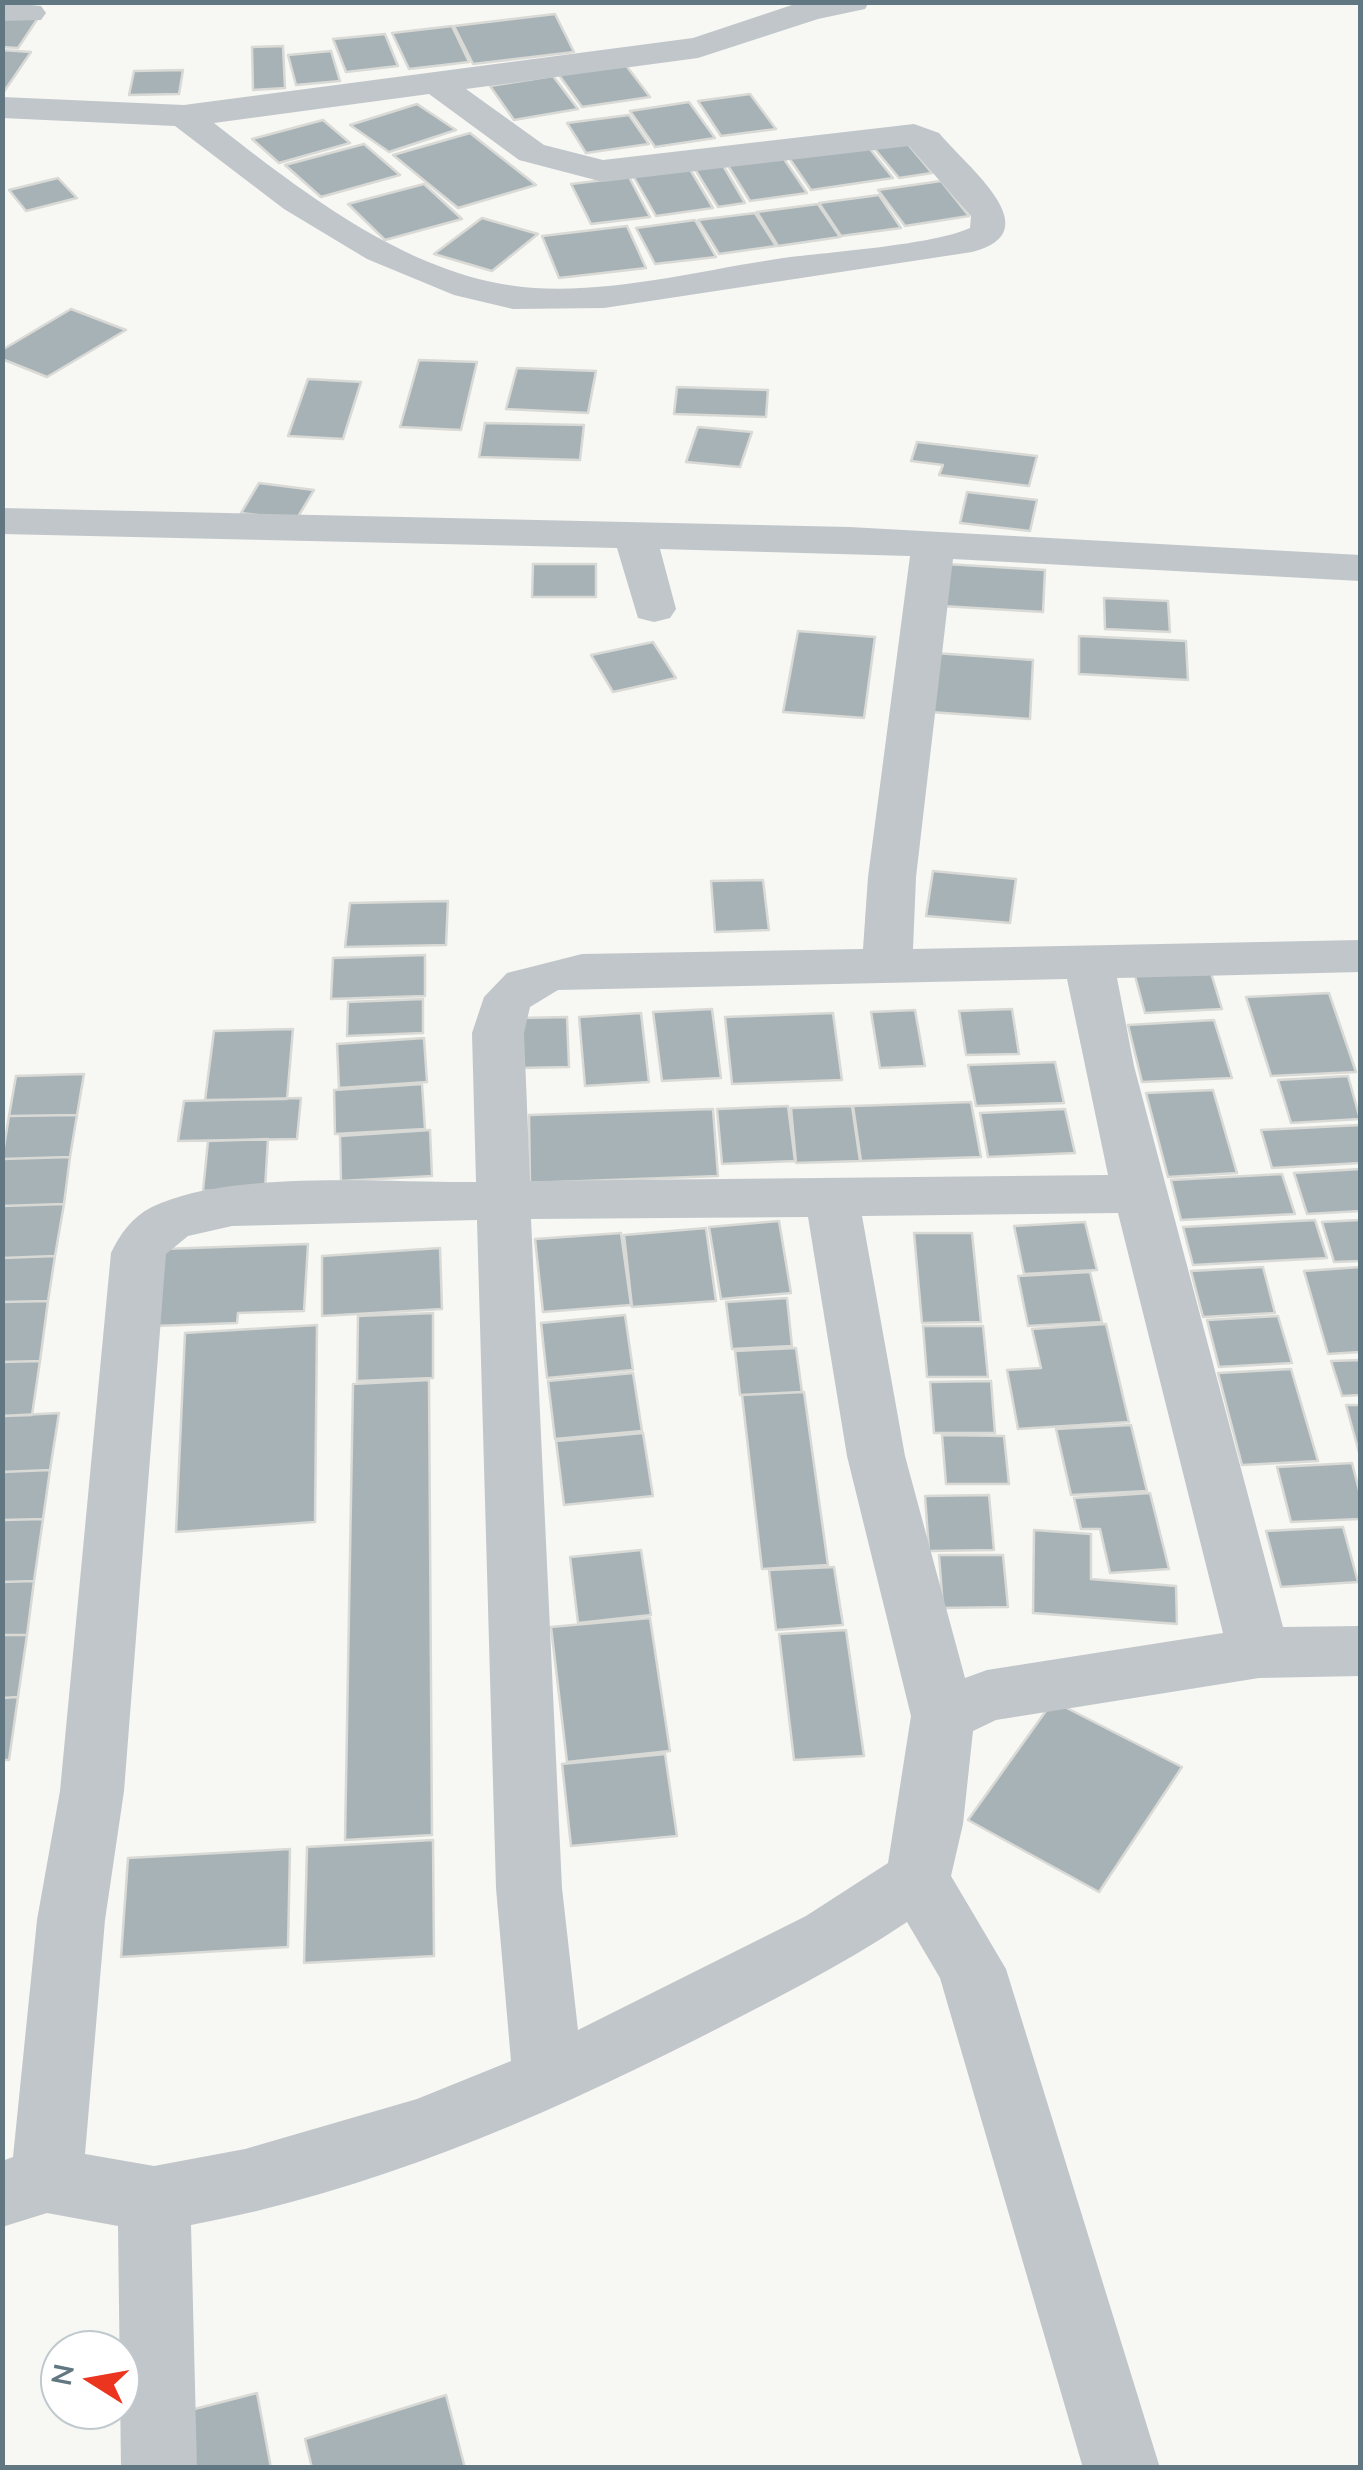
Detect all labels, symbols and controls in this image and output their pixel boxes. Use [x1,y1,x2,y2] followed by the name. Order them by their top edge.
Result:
[40,2330,140,2430] north arrow
[43,2361,81,2388] text: N

